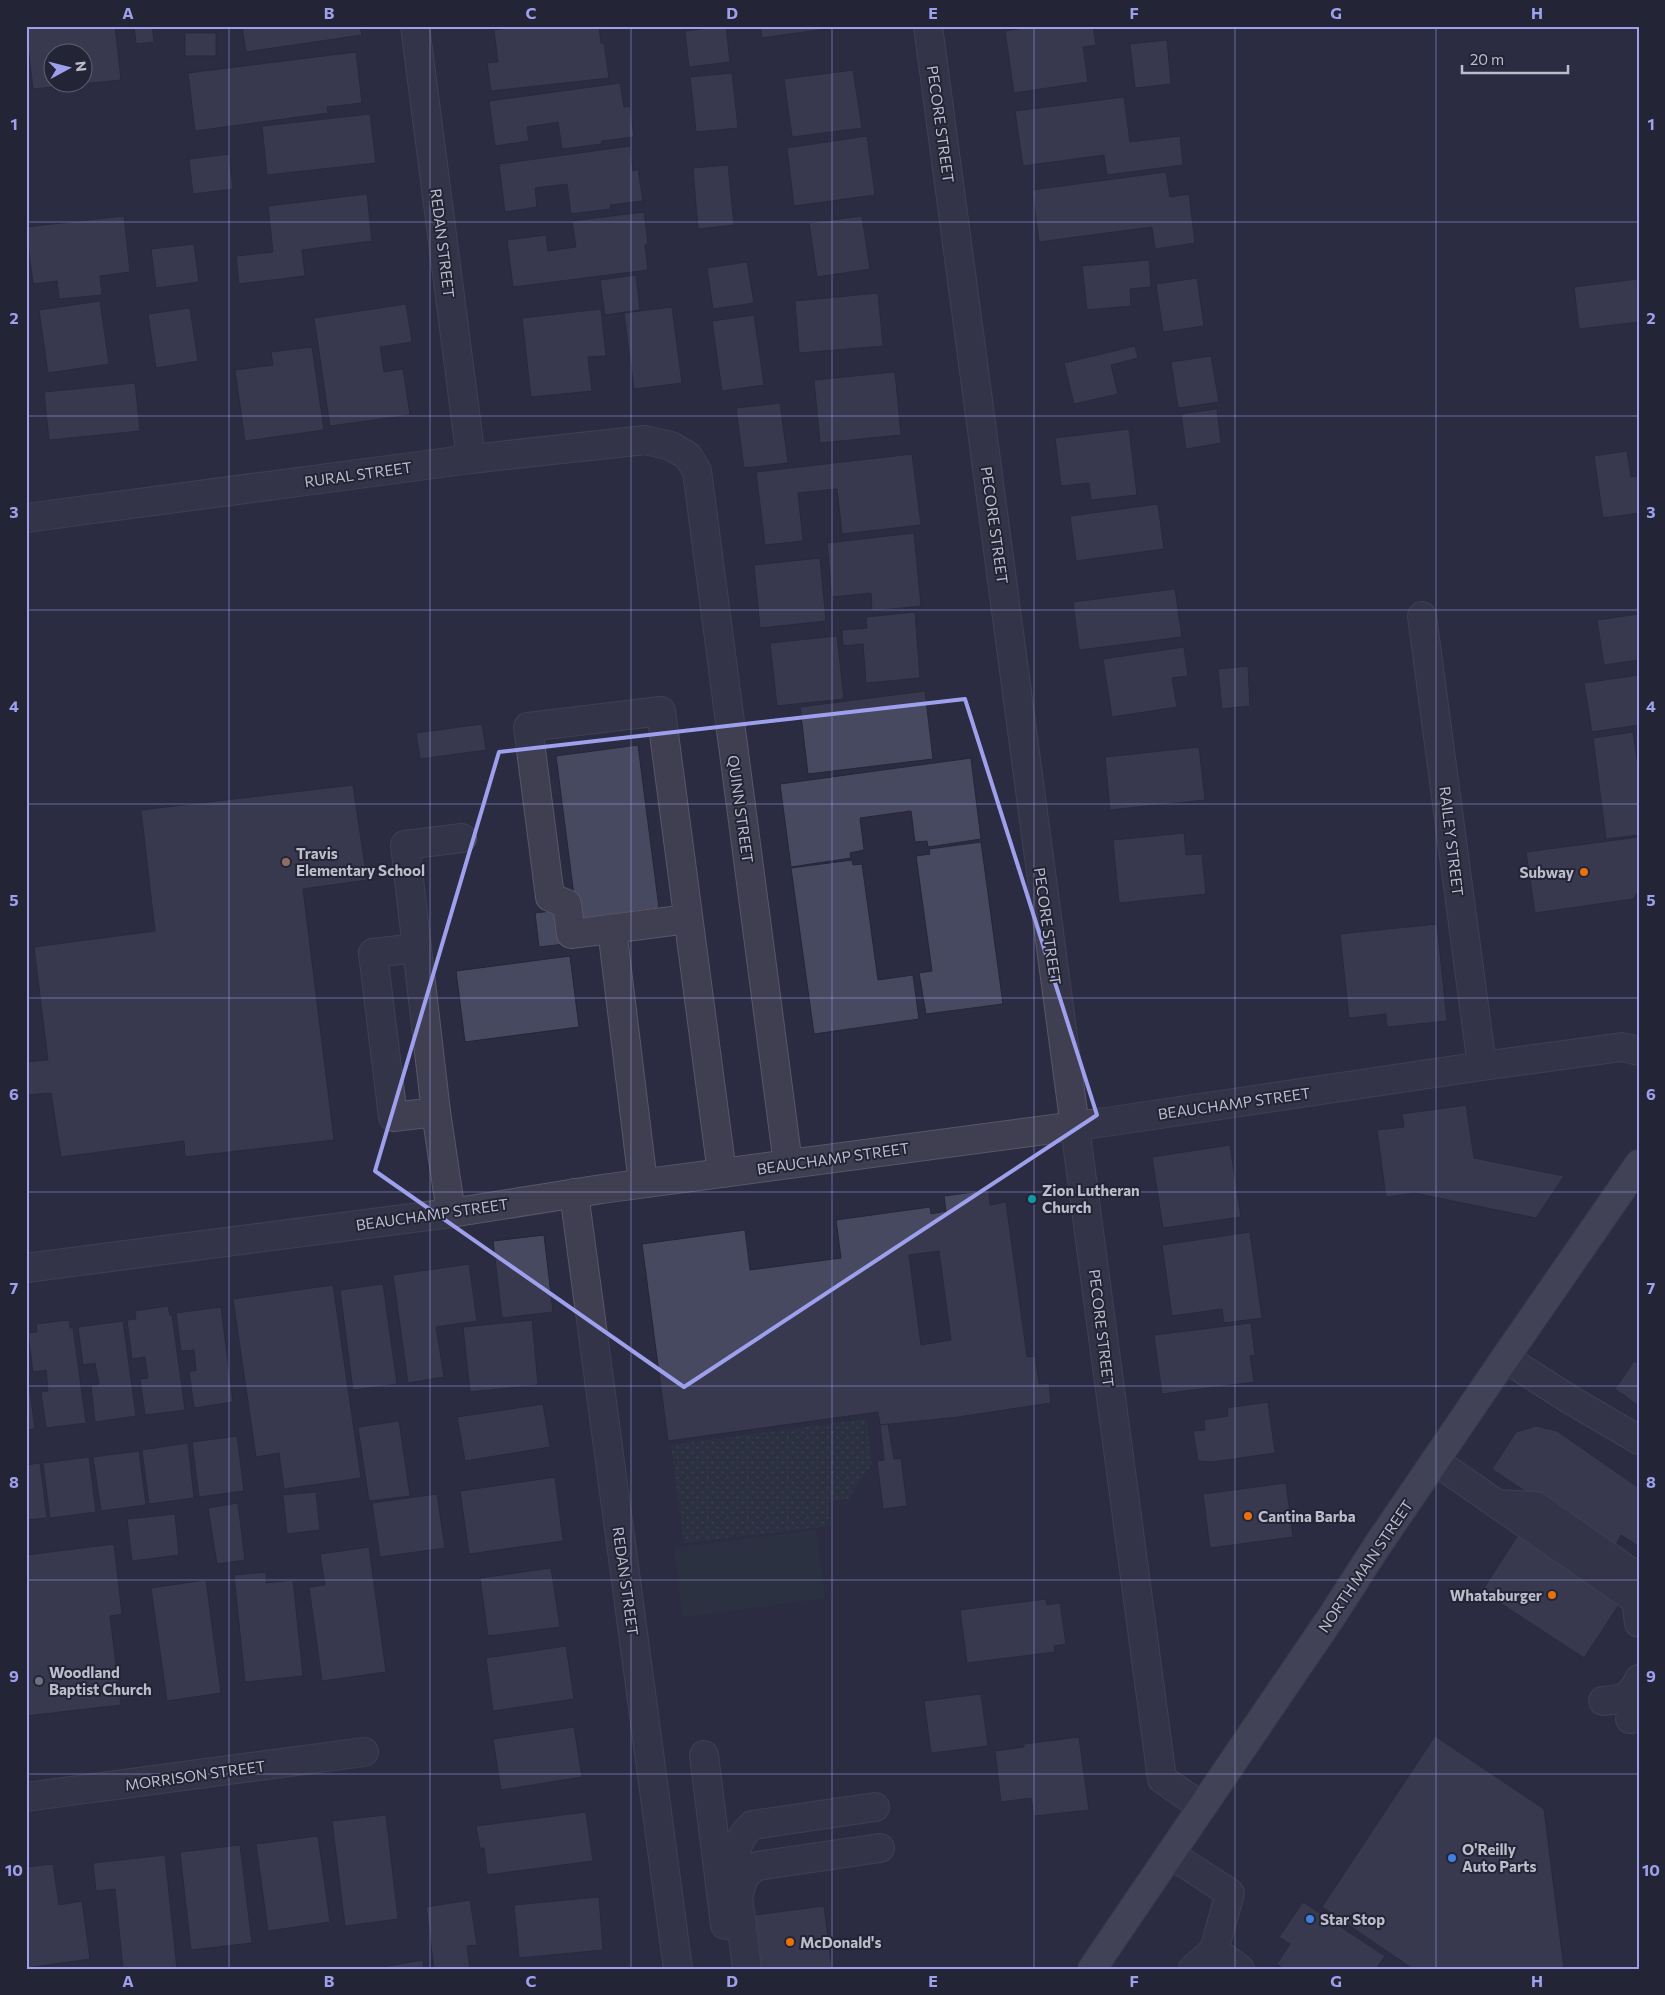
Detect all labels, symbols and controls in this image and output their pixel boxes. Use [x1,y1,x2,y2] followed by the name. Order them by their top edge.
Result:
[122,3,134,22] text: A
[324,3,335,22] text: B
[526,3,537,22] text: C
[726,3,738,22] text: D
[928,3,938,22] text: E
[1129,3,1139,22] text: F
[1330,3,1342,22] text: G
[1531,3,1543,22] text: H
[42,42,92,92] north arrow
[1462,42,1569,74] scale bar
[1470,50,1504,68] text: 20 m
[72,60,90,73] text: N
[924,64,958,184] street label: PECORE STREET
[10,114,18,133] text: 1
[1647,114,1655,133] text: 1
[427,187,459,299] street label: REDAN STREET
[9,308,19,327] text: 2
[1646,308,1656,327] text: 2
[303,458,413,490] street label: RURAL STREET
[978,465,1012,585] street label: PECORE STREET
[9,502,19,521] text: 3
[1646,502,1656,521] text: 3
[9,696,19,715] text: 4
[1646,696,1656,715] text: 4
[725,754,758,864] street label: QUINN STREET
[1436,785,1468,897] street label: RAILEY STREET
[296,844,425,879] place label: Travis Elementary School
[280,856,292,868] marker: Travis Elementary School
[1520,863,1575,881] place label: Subway
[1031,866,1065,986] street label: PECORE STREET
[1578,866,1590,878] marker: Subway
[9,890,19,909] text: 5
[1646,890,1656,909] text: 5
[1157,1083,1312,1123] street label: BEAUCHAMP STREET
[9,1084,19,1103] text: 6
[1646,1084,1656,1103] text: 6
[756,1138,911,1178] street label: BEAUCHAMP STREET
[1042,1181,1140,1216] place label: Zion Lutheran Church
[1026,1193,1038,1205] marker: Zion Lutheran Church
[355,1194,510,1234] street label: BEAUCHAMP STREET
[1086,1268,1118,1388] street label: PECORE STREET
[10,1278,19,1297] text: 7
[1647,1278,1656,1297] text: 7
[9,1472,19,1491] text: 8
[1646,1472,1656,1491] text: 8
[1314,1496,1416,1636] street label: NORTH MAIN STREET
[1258,1507,1356,1525] place label: Cantina Barba
[1242,1510,1254,1522] marker: Cantina Barba
[609,1525,643,1637] street label: REDAN STREET
[1450,1586,1542,1604] place label: Whataburger
[1546,1589,1558,1601] marker: Whataburger
[49,1663,152,1698] place label: Woodland Baptist Church
[9,1666,19,1685] text: 9
[1646,1666,1656,1685] text: 9
[33,1675,45,1687] marker: Woodland Baptist Church
[124,1756,267,1794] street label: MORRISON STREET
[1462,1840,1536,1875] place label: O'Reilly Auto Parts
[1446,1852,1458,1864] marker: O'Reilly Auto Parts
[5,1860,23,1879] text: 10
[1642,1860,1660,1879] text: 10
[1320,1910,1385,1928] place label: Star Stop
[1304,1913,1316,1925] marker: Star Stop
[800,1933,881,1951] place label: McDonald's
[784,1936,796,1948] marker: McDonald's
[122,1971,134,1990] text: A
[324,1971,335,1990] text: B
[526,1971,537,1990] text: C
[726,1971,738,1990] text: D
[928,1971,938,1990] text: E
[1129,1971,1139,1990] text: F
[1330,1971,1342,1990] text: G
[1531,1971,1543,1990] text: H

